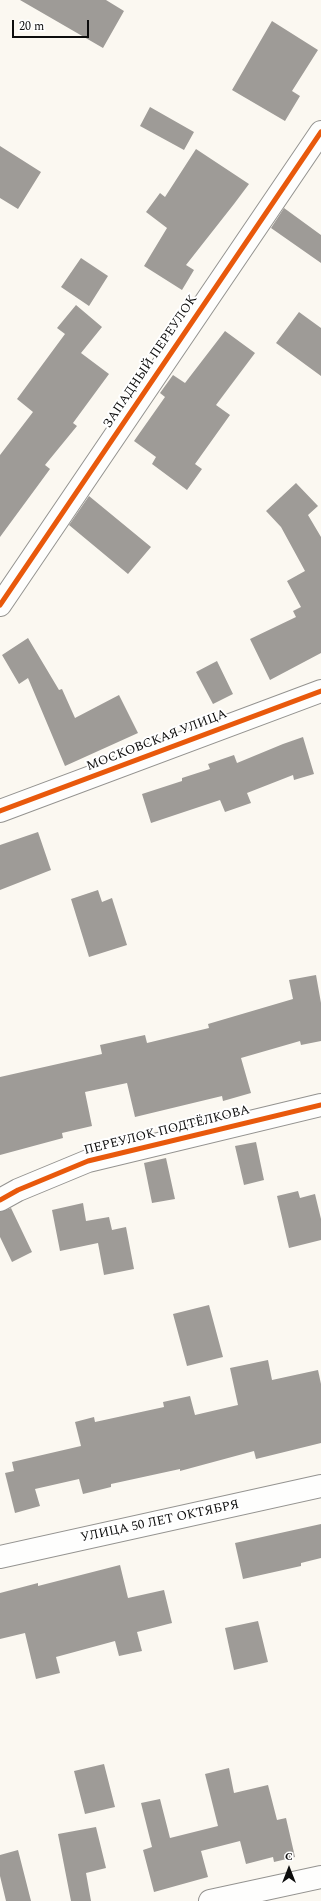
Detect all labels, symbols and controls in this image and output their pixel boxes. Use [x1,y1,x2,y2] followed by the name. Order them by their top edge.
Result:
[14,12,91,38] scale bar
[19,17,44,36] text: 20 m
[101,292,201,432] street label: ЗАПАДНЫЙ ПЕРЕУЛОК
[84,707,230,775] street label: МОСКОВСКАЯ УЛИЦА
[82,1103,252,1159] street label: ПЕРЕУЛОК ПОДТЁЛКОВА
[79,1498,241,1546] street label: УЛИЦА 50 ЛЕТ ОКТЯБРЯ
[285,1848,293,1865] text: С
[269,1849,309,1889] north arrow

